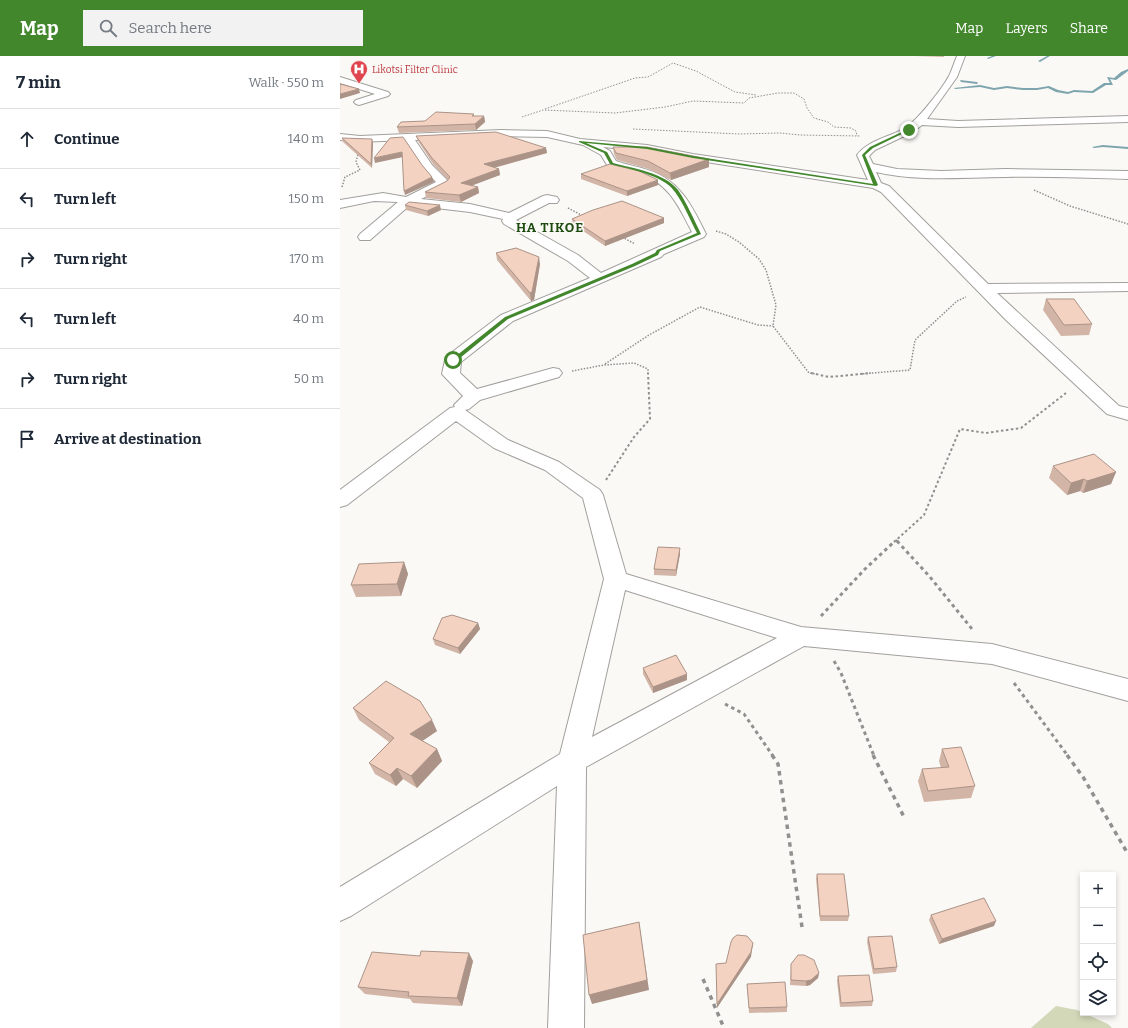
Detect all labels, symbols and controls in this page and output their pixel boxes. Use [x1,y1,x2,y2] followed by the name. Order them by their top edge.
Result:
[83,10,363,46] search box
[20,17,59,40] text: Map
[97,17,119,39] icon: search
[129,19,212,37] text: Search here
[955,20,983,37] text: Map
[1005,20,1048,37] text: Layers
[1070,20,1108,37] text: Share
[349,59,369,84] hospital icon: Likotsi Filter Clinic
[372,64,458,76] place label: Likotsi Filter Clinic
[16,72,61,93] text: 7 min
[248,75,324,90] text: Walk · 550 m
[900,121,918,139] route end
[16,128,38,150] icon: ahead
[54,130,120,148] text: Continue
[288,131,324,146] text: 140 m
[16,188,38,210] icon: left
[54,190,116,208] text: Turn left
[288,191,324,206] text: 150 m
[516,220,584,235] district label: HA TIKOE
[16,248,38,270] icon: right
[54,250,127,268] text: Turn right
[289,251,324,266] text: 170 m
[16,308,38,330] icon: left
[54,310,116,328] text: Turn left
[293,311,324,326] text: 40 m
[444,351,462,369] route start
[16,368,38,390] icon: right
[54,370,127,388] text: Turn right
[294,371,324,386] text: 50 m
[16,428,38,450] icon: arrive
[54,430,201,448] text: Arrive at destination
[1080,872,1116,1016] map controls
[1080,872,1116,908] button: +
[1080,908,1116,944] button: −
[1080,944,1116,980] button: locate
[1080,980,1116,1016] button: layers

